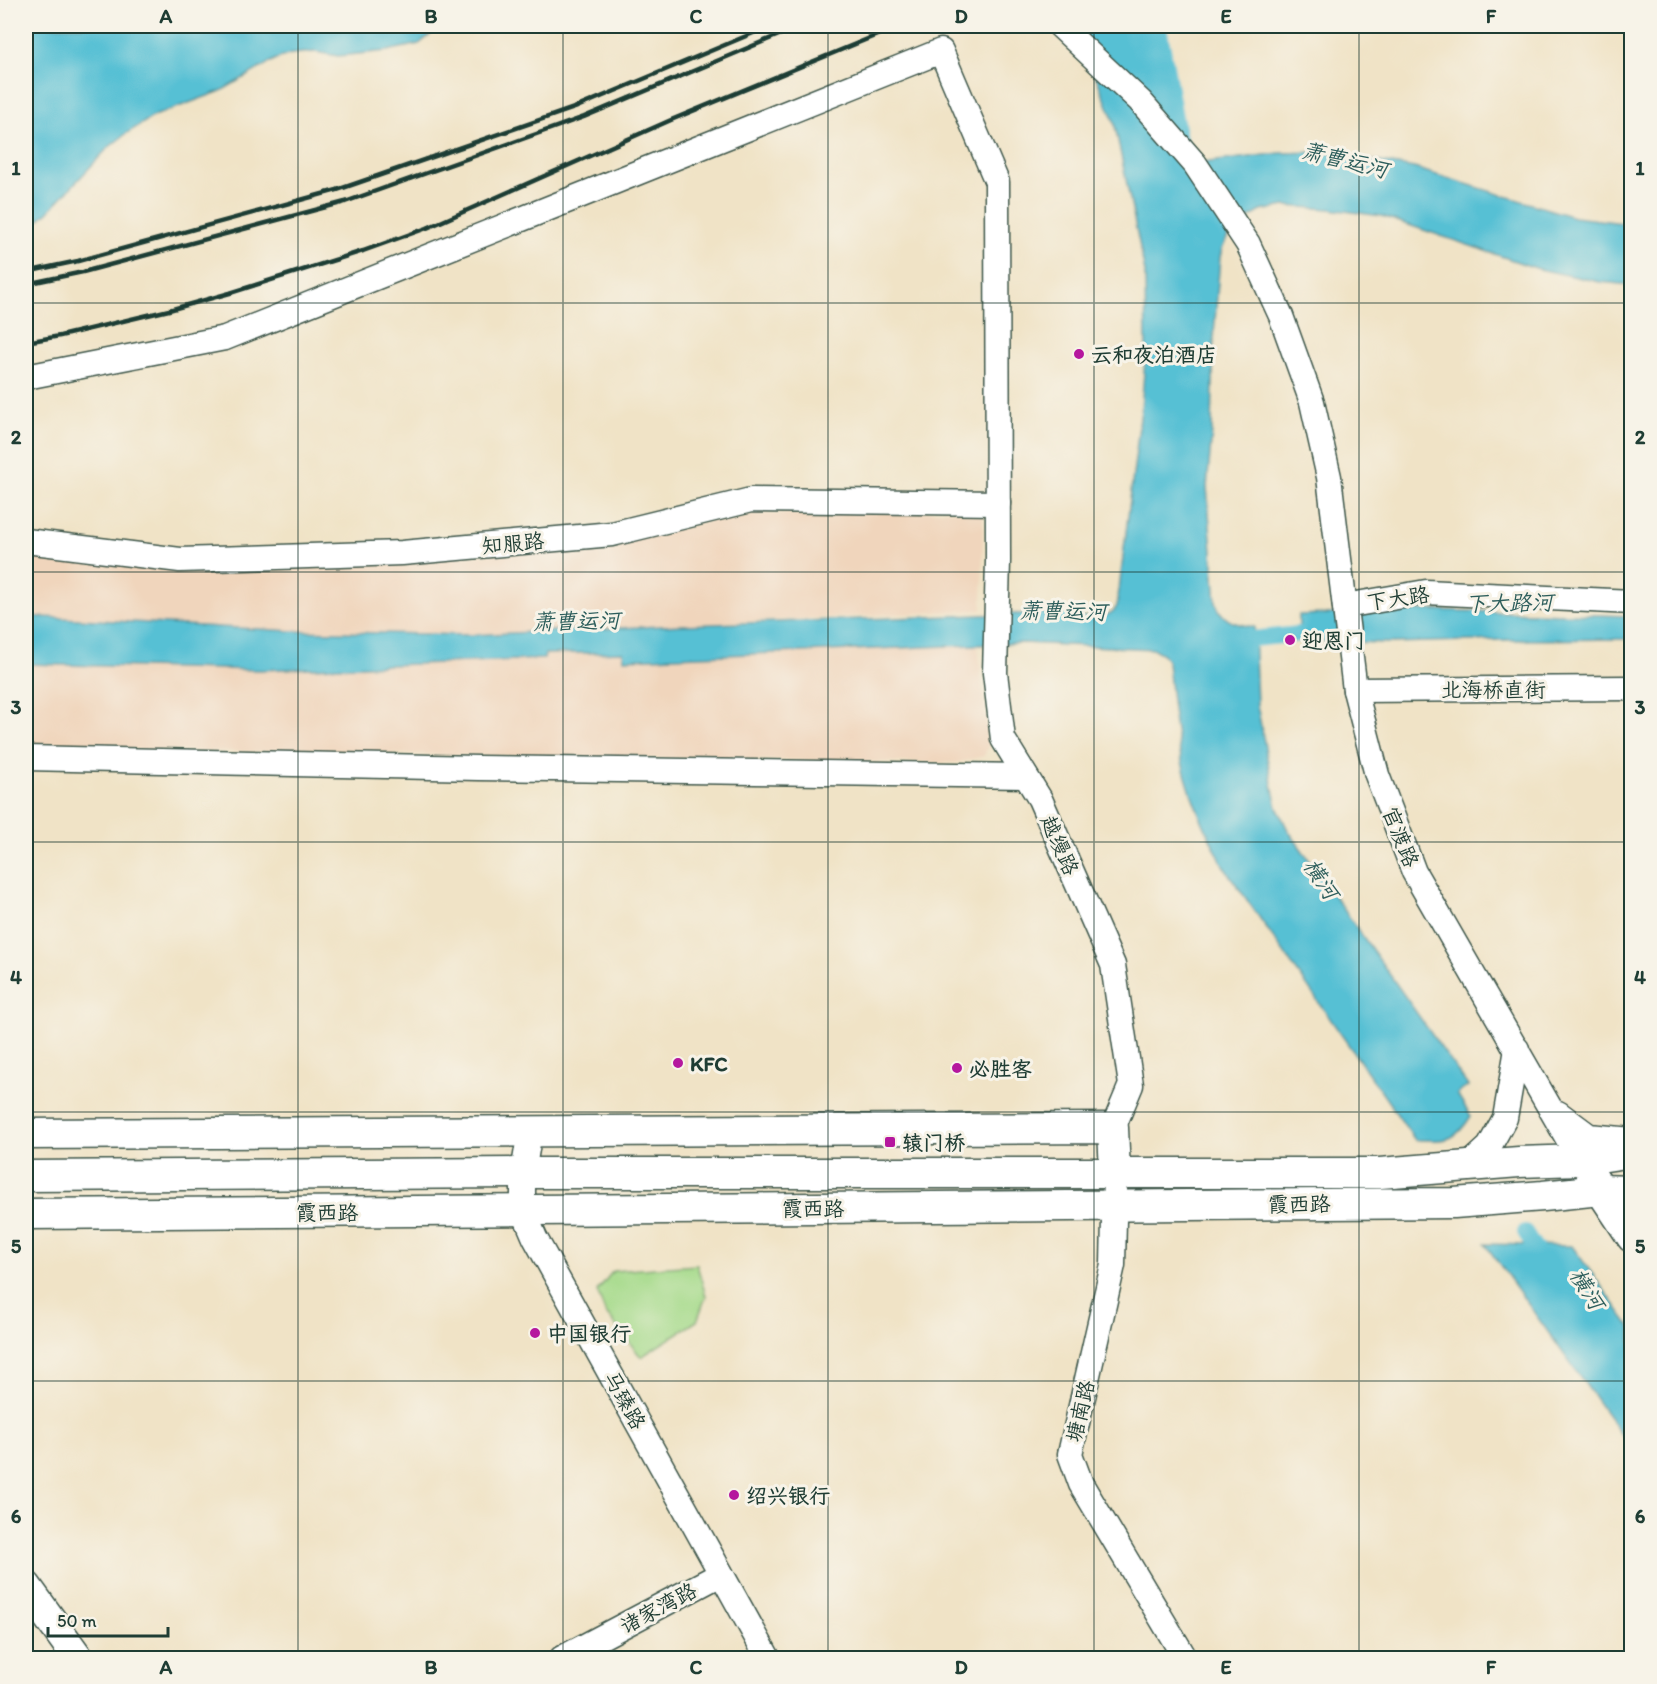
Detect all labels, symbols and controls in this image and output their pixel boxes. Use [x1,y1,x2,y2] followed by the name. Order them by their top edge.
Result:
[159,4,173,28] text: A
[425,4,438,28] text: B
[690,4,703,28] text: C
[954,4,968,28] text: D
[1220,4,1232,28] text: E
[1486,4,1497,28] text: F
[1299,136,1394,184] water label: 萧曹运河
[11,156,21,180] text: 1
[1635,156,1645,180] text: 1
[1091,342,1217,367] place label: 云和夜泊酒店
[1072,347,1086,361] marker: 云和夜泊酒店
[11,425,22,449] text: 2
[1635,425,1646,449] text: 2
[481,528,545,558] street label: 知服路
[1365,581,1431,615] street label: 下大路
[1465,589,1556,617] water label: 下大路河
[1019,597,1110,625] water label: 萧曹运河
[532,607,623,635] water label: 萧曹运河
[1302,628,1365,653] place label: 迎恩门
[1283,633,1297,647] marker: 迎恩门
[1441,677,1546,702] street label: 北海桥直街
[11,695,22,719] text: 3
[1635,695,1646,719] text: 3
[1378,803,1424,871] street label: 官渡路
[1036,811,1084,879] street label: 越缦路
[1298,853,1346,907] water label: 横河
[10,965,22,989] text: 4
[1634,965,1646,989] text: 4
[690,1051,728,1076] place label: KFC
[671,1056,685,1070] marker: KFC
[969,1056,1032,1081] place label: 必胜客
[950,1061,964,1075] marker: 必胜客
[902,1130,965,1155] place label: 辕门桥
[883,1135,897,1149] marker: 辕门桥
[1267,1191,1331,1217] street label: 霞西路
[782,1196,845,1221] street label: 霞西路
[296,1200,359,1225] street label: 霞西路
[11,1234,22,1258] text: 5
[1635,1234,1646,1258] text: 5
[1564,1263,1612,1317] water label: 横河
[547,1321,631,1346] place label: 中国银行
[528,1326,542,1340] marker: 中国银行
[599,1366,651,1434] street label: 马臻路
[1061,1377,1099,1445] street label: 塘南路
[746,1483,830,1508] place label: 绍兴银行
[727,1488,741,1502] marker: 绍兴银行
[11,1504,22,1528] text: 6
[1635,1504,1646,1528] text: 6
[615,1577,701,1639] street label: 诸家湾路
[48,1600,168,1638] scale bar
[57,1610,97,1632] text: 50 m
[159,1655,173,1679] text: A
[425,1655,438,1679] text: B
[690,1655,703,1679] text: C
[954,1655,968,1679] text: D
[1220,1655,1232,1679] text: E
[1486,1655,1497,1679] text: F

